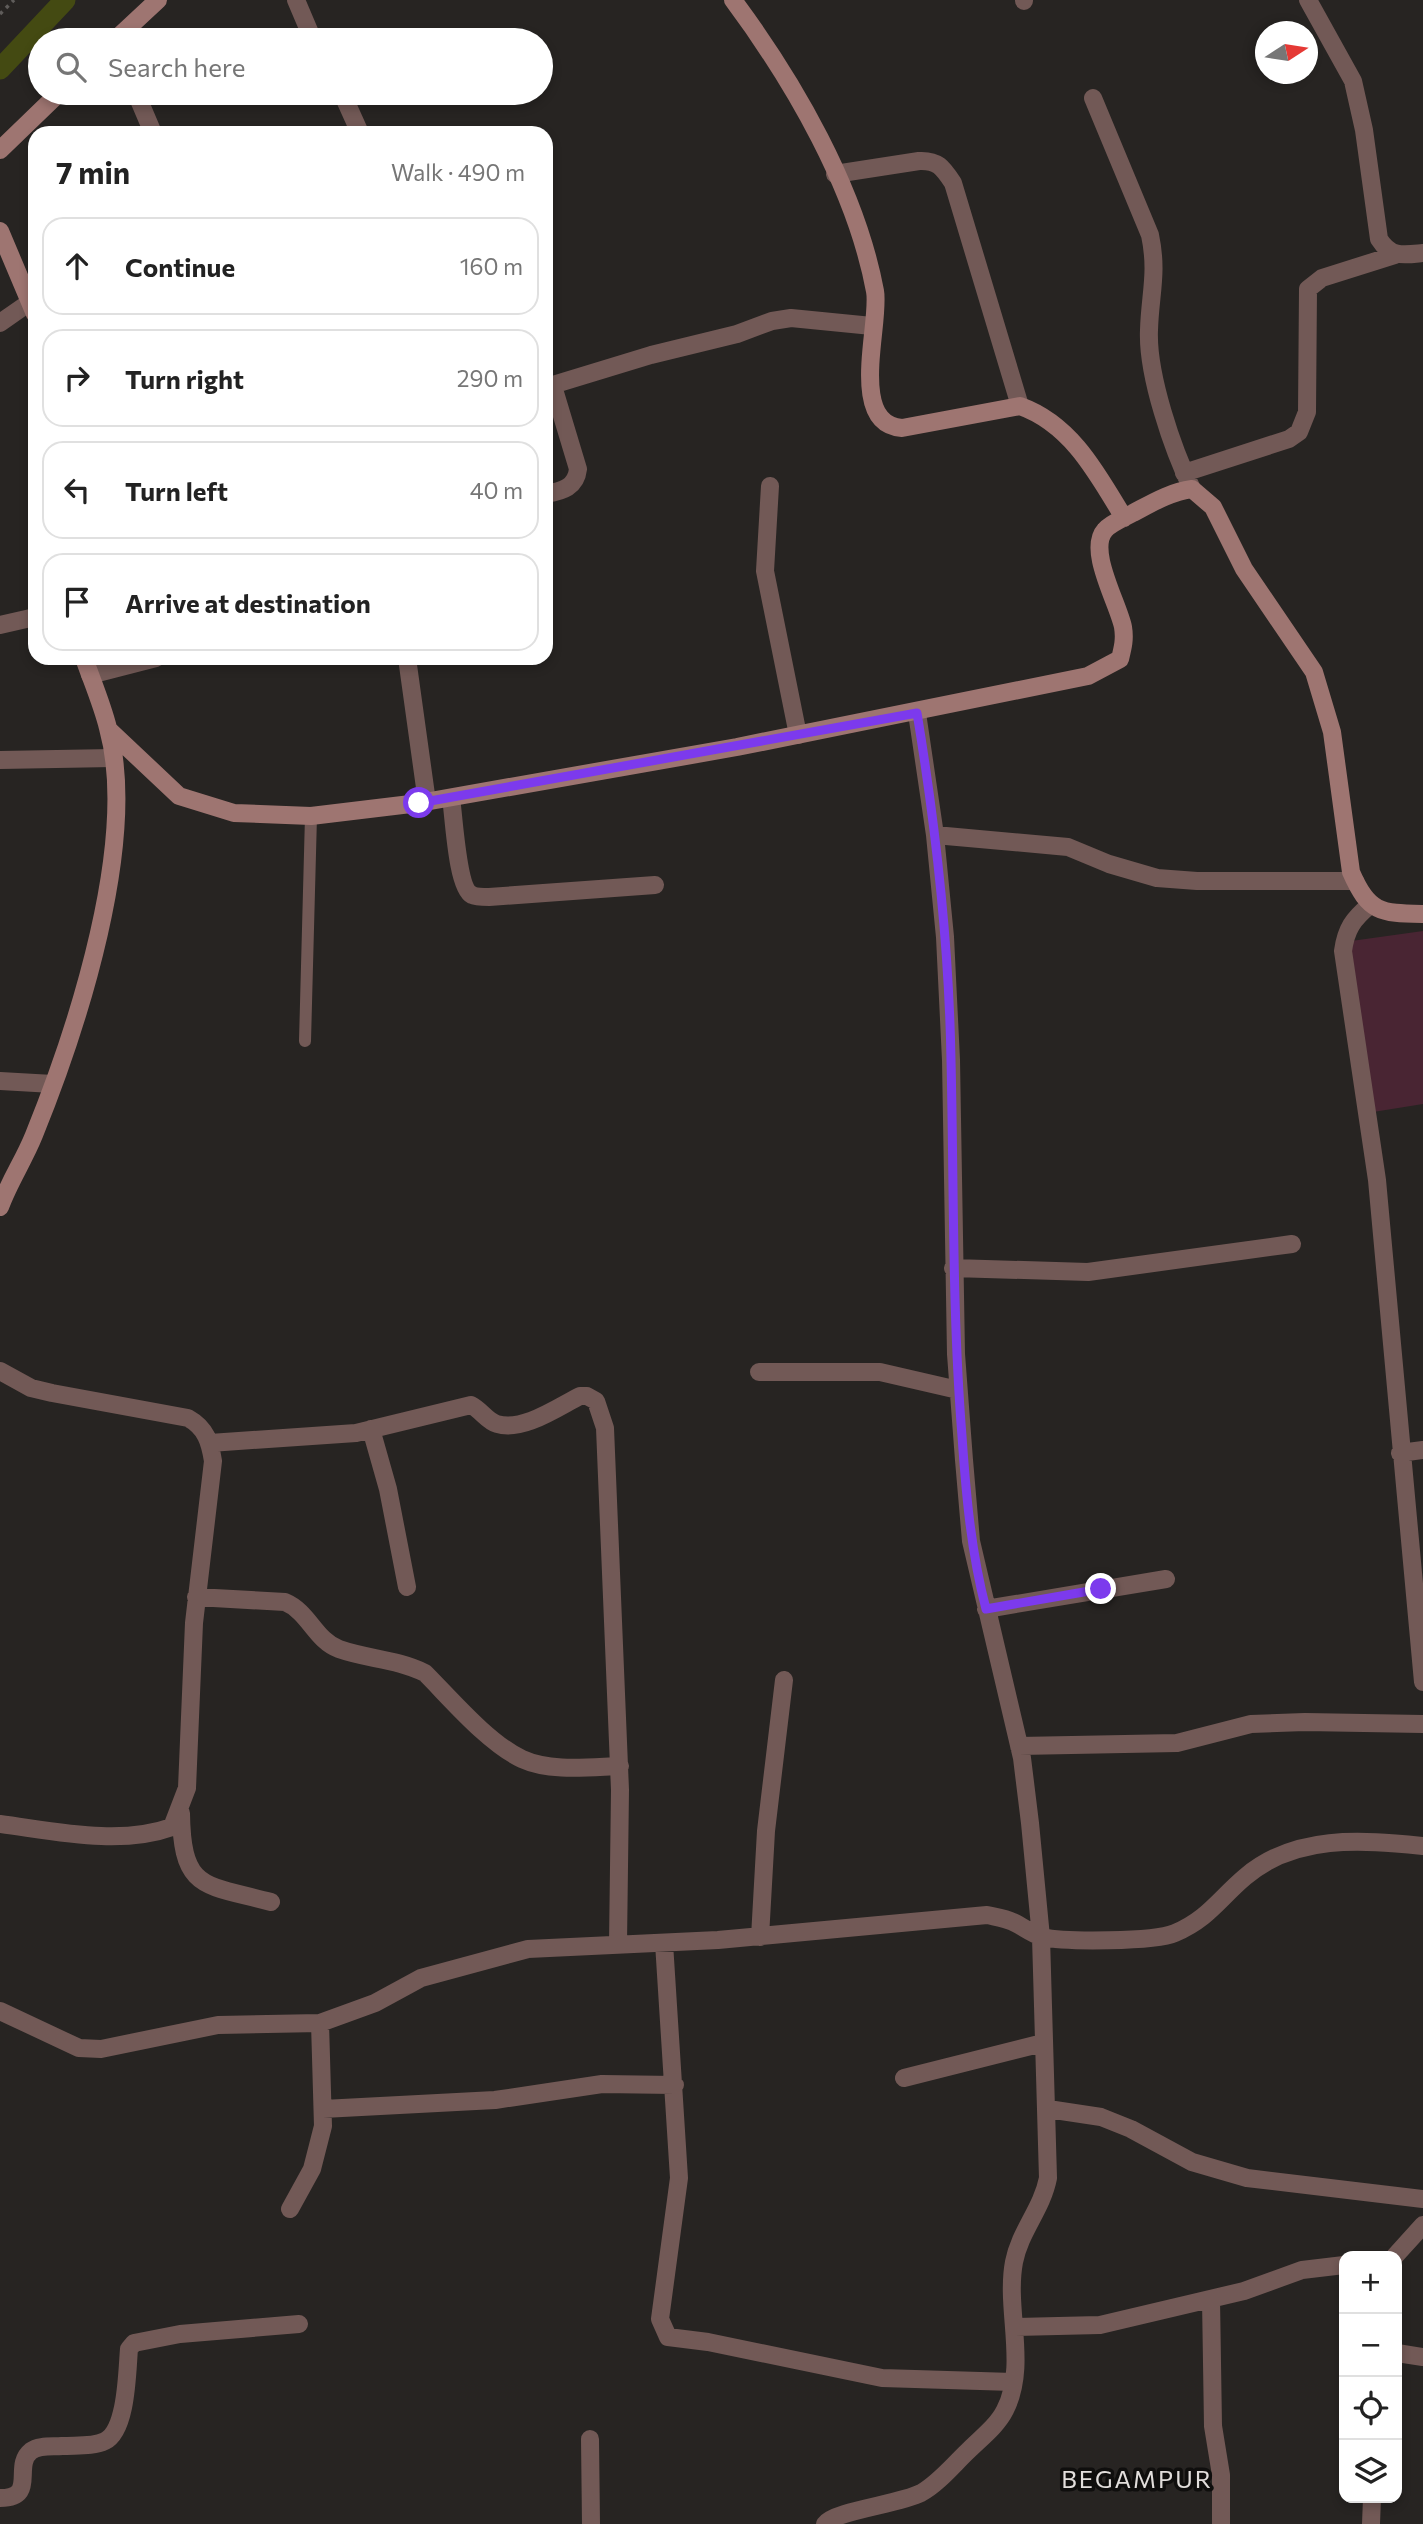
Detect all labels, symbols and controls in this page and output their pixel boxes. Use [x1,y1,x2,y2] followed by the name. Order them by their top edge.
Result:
[1255,21,1318,84] north arrow
[28,28,553,105] search box
[52,48,90,86] icon: search
[108,51,246,82] text: Search here
[56,153,130,190] text: 7 min
[391,158,525,186] text: Walk · 490 m
[58,247,96,285] icon: ahead
[125,251,235,282] text: Continue
[460,252,523,280] text: 160 m
[58,359,96,397] icon: right
[125,363,244,394] text: Turn right
[457,364,523,392] text: 290 m
[58,471,96,509] icon: left
[125,475,228,506] text: Turn left
[470,476,523,504] text: 40 m
[58,583,96,621] icon: arrive
[125,587,371,618] text: Arrive at destination
[403,787,434,818] route start
[1085,1573,1116,1604] route end
[1339,2251,1402,2503] map controls
[1339,2251,1402,2314] button: +
[1339,2314,1402,2377] button: −
[1339,2377,1402,2440] button: locate
[1339,2440,1402,2503] button: layers
[1061,2464,1213,2493] district label: BEGAMPUR

